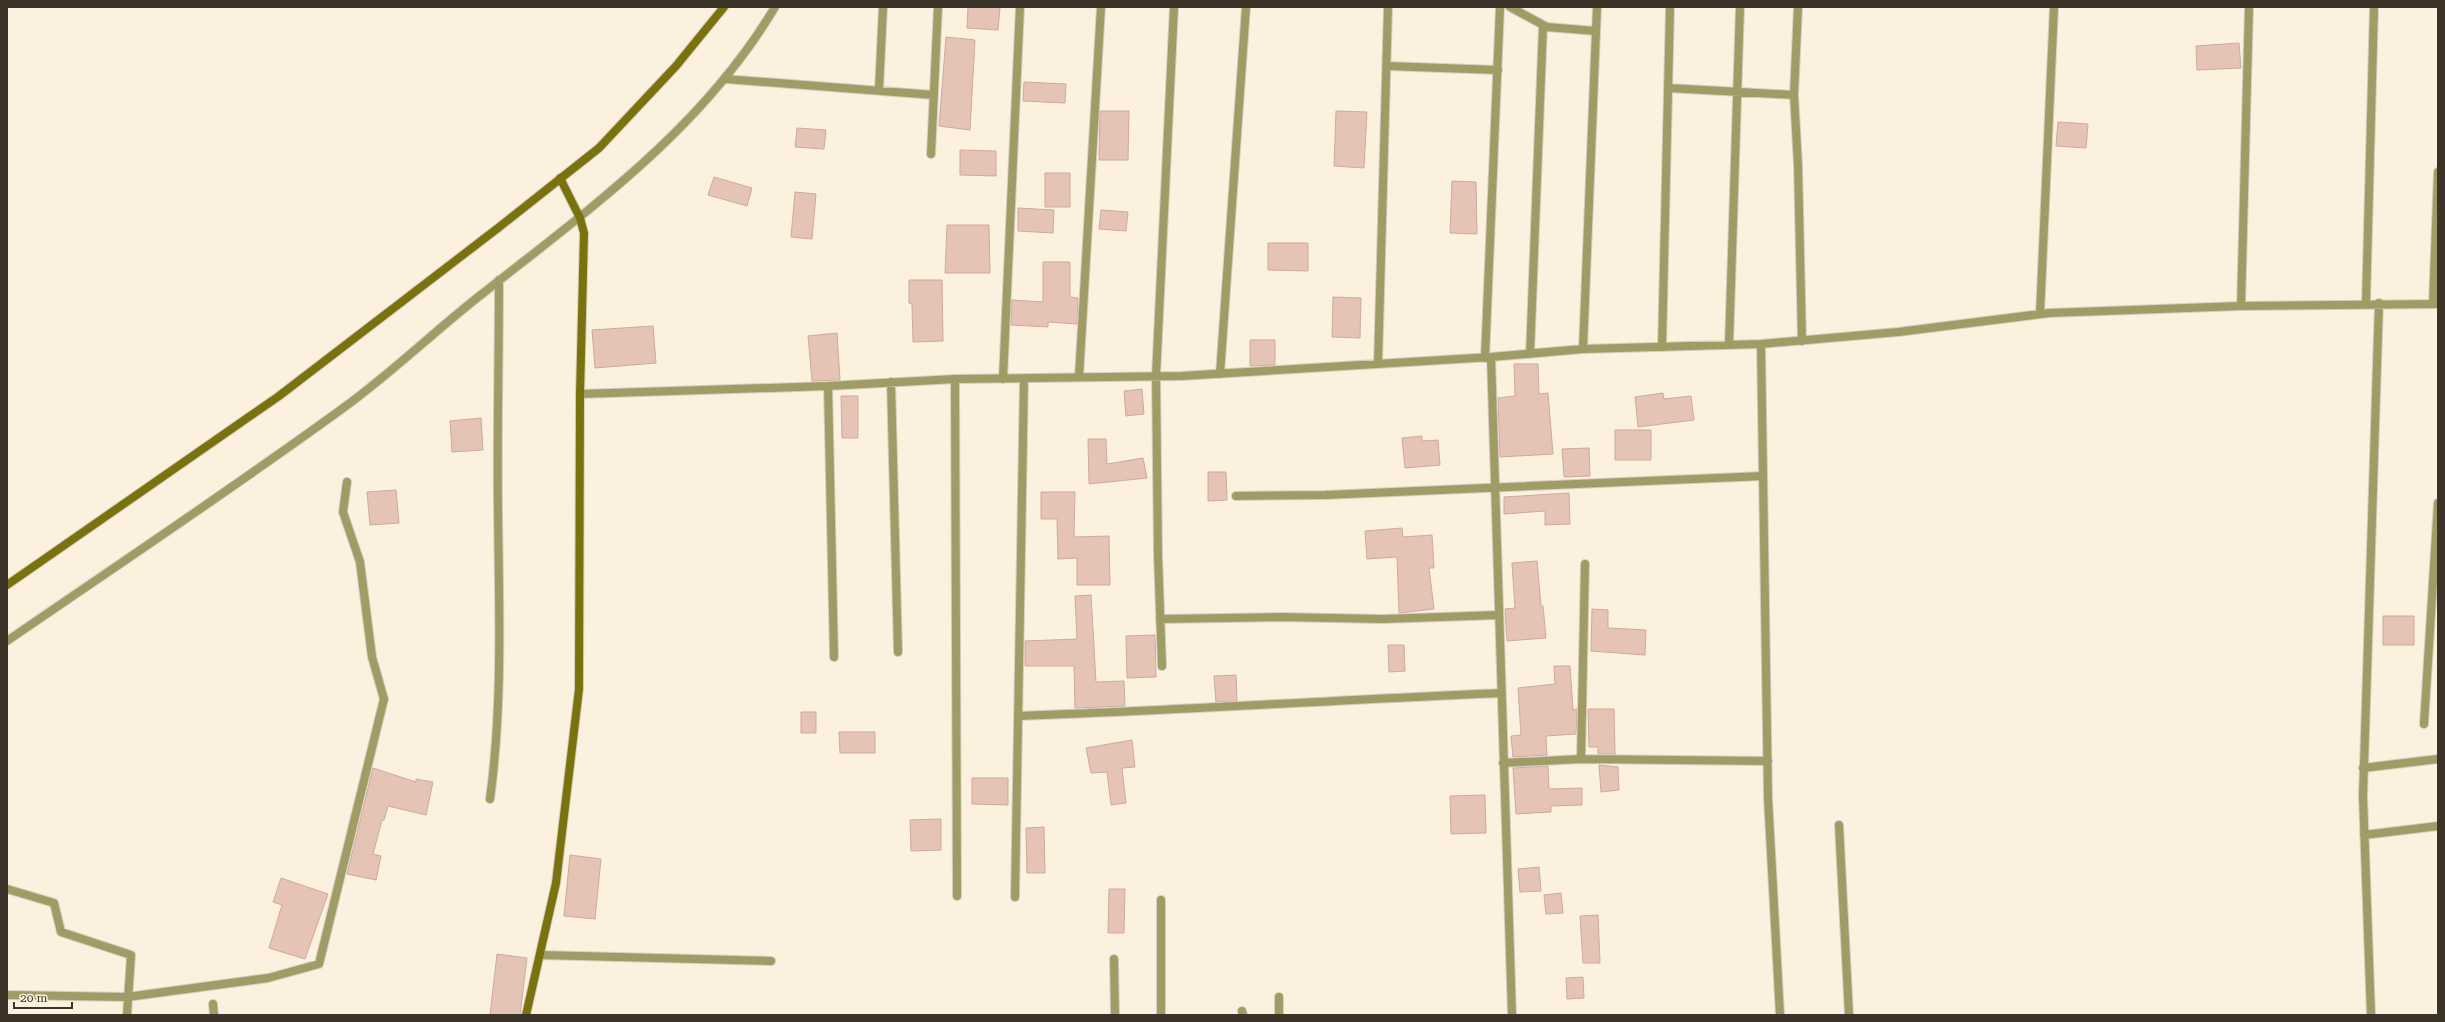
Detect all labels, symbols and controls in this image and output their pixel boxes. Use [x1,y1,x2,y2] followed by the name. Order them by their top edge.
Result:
[14,984,72,1010] scale bar
[20,991,47,1005] text: 20 m

